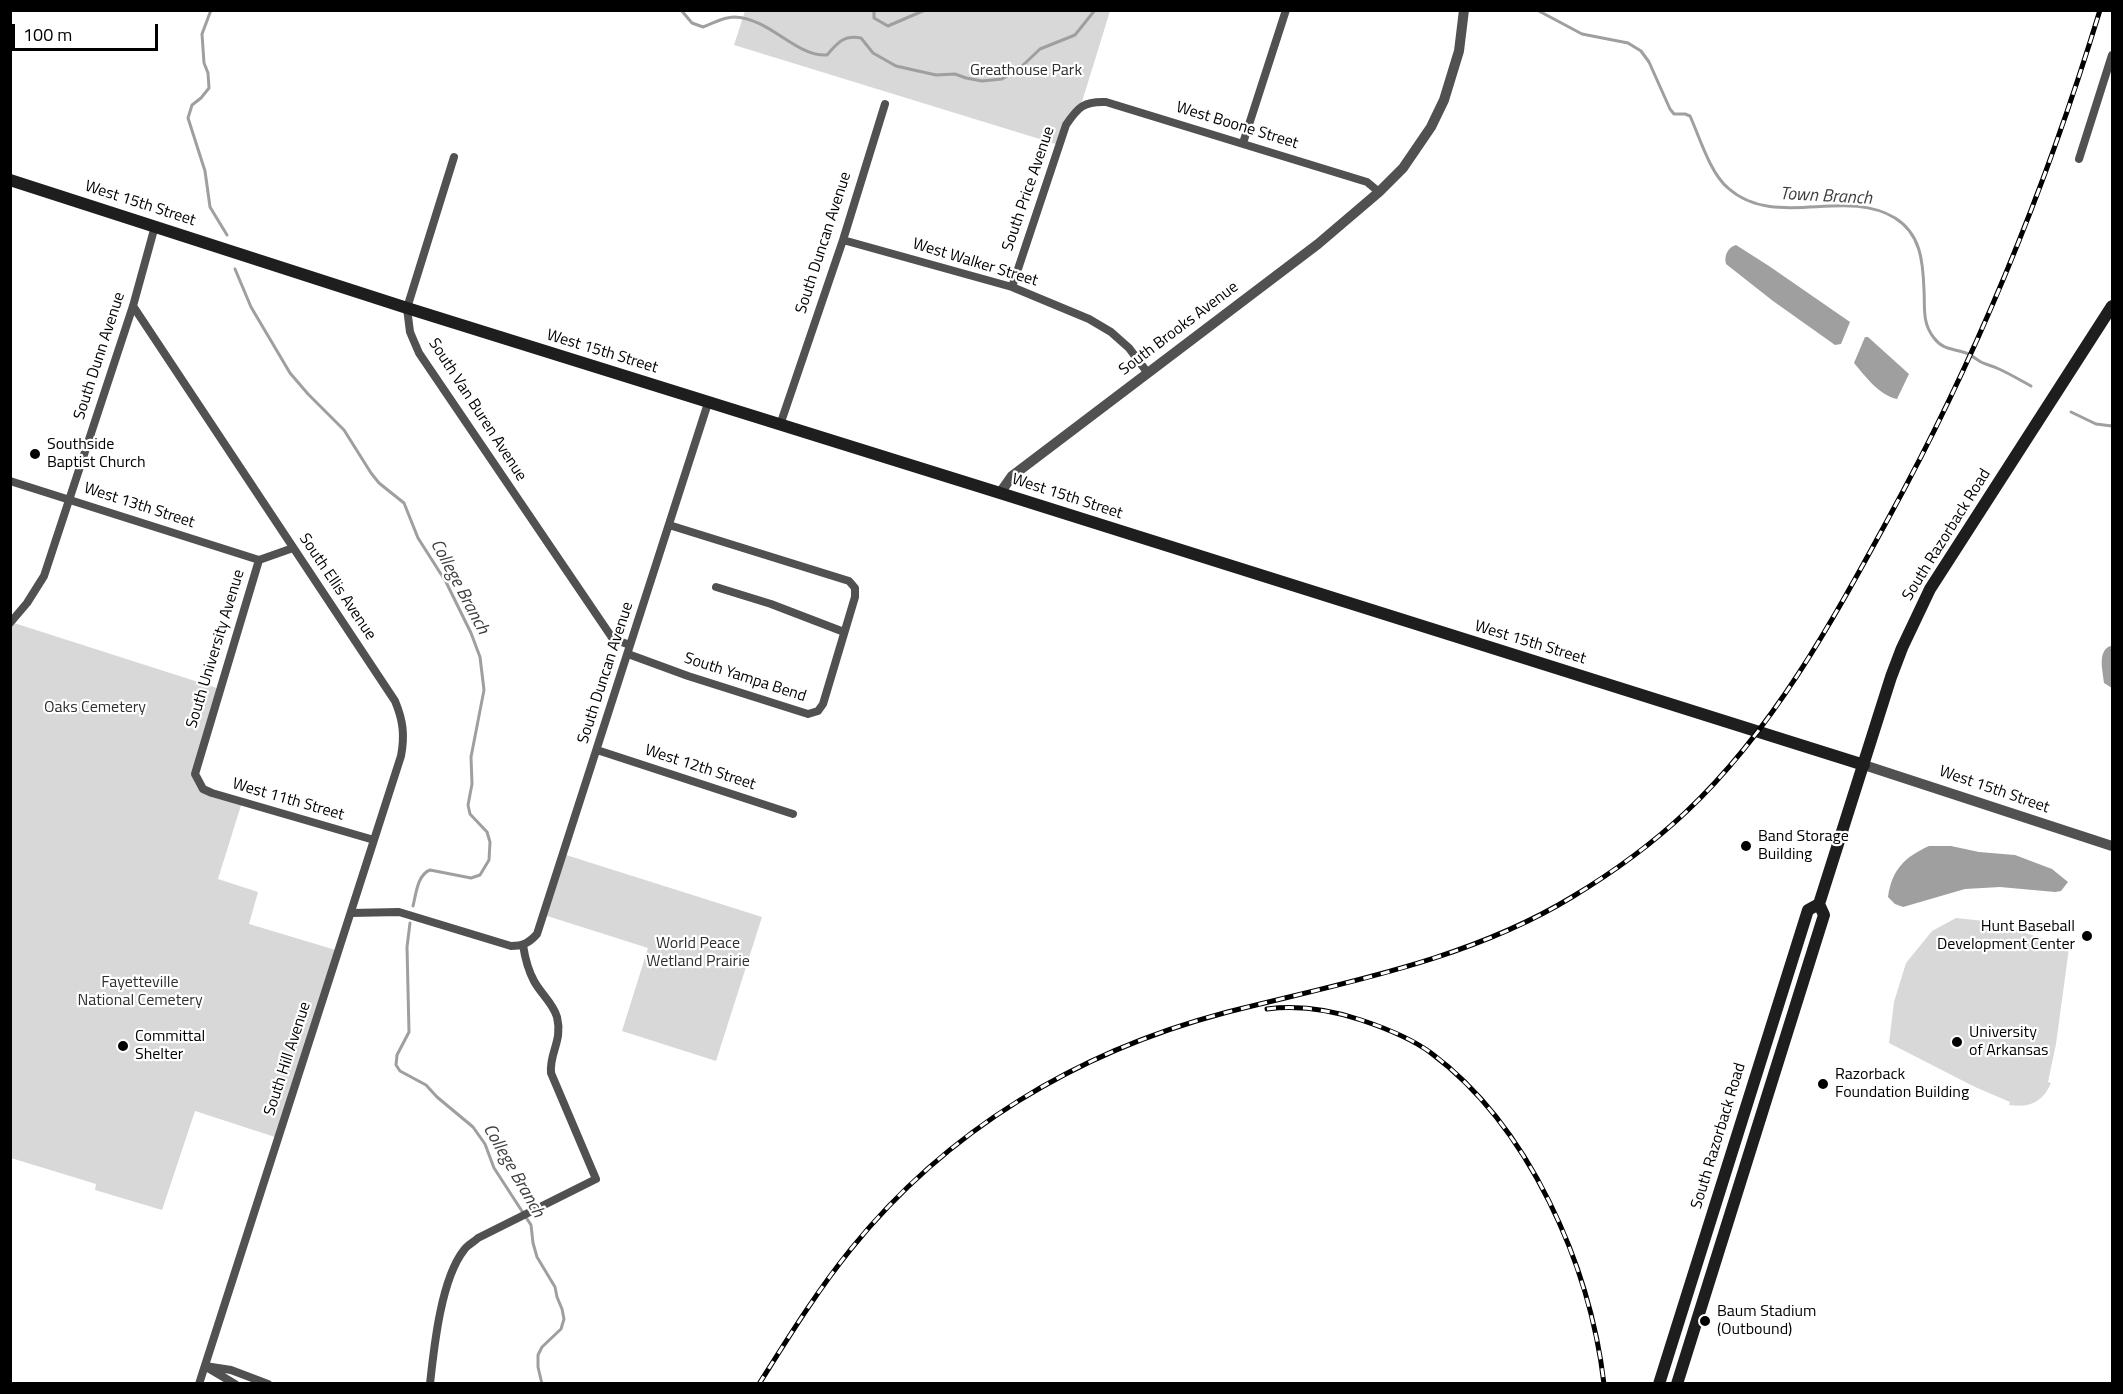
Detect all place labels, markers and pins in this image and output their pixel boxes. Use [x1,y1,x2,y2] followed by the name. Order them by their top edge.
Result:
[47,435,146,473] place label: Southside Baptist Church
[28,447,42,461] marker: Southside Baptist Church
[1758,827,1849,865] place label: Band Storage Building
[1739,839,1753,853] marker: Band Storage Building
[1937,917,2075,955] place label: Hunt Baseball Development Center
[2080,929,2094,943] marker: Hunt Baseball Development Center
[1969,1023,2048,1061] place label: University of Arkansas
[135,1027,205,1065] place label: Committal Shelter
[1950,1035,1964,1049] marker: University of Arkansas
[116,1039,130,1053] marker: Committal Shelter
[1835,1065,1969,1103] place label: Razorback Foundation Building
[1816,1077,1830,1091] marker: Razorback Foundation Building
[1717,1302,1816,1340] place label: Baum Stadium (Outbound)
[1698,1314,1712,1328] marker: Baum Stadium (Outbound)

